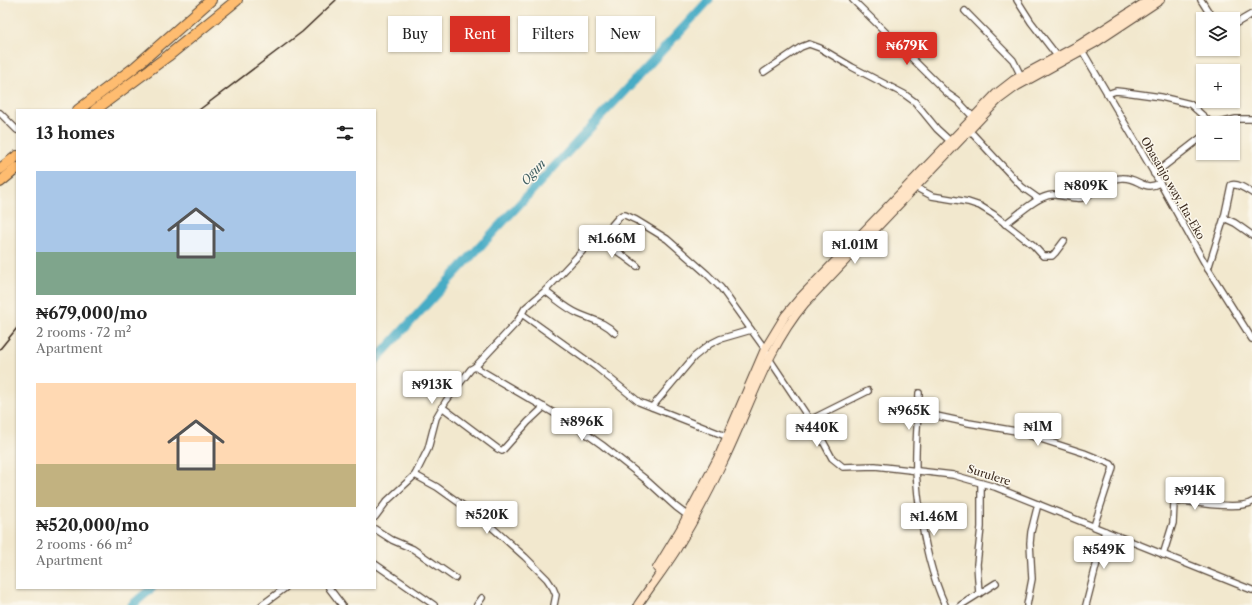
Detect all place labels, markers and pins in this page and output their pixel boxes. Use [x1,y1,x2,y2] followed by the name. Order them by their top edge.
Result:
[879,32,935,66] pin: ₦679K
[1058,172,1114,206] pin: ₦809K
[579,225,645,259] pin: ₦1.66M
[822,231,888,265] pin: ₦1.01M
[404,371,460,405] pin: ₦913K
[881,397,937,431] pin: ₦965K
[554,408,610,442] pin: ₦896K
[1019,413,1057,447] pin: ₦1M
[789,414,845,448] pin: ₦440K
[1167,477,1223,511] pin: ₦914K
[459,501,515,535] pin: ₦520K
[901,503,967,537] pin: ₦1.46M
[1076,536,1132,570] pin: ₦549K

